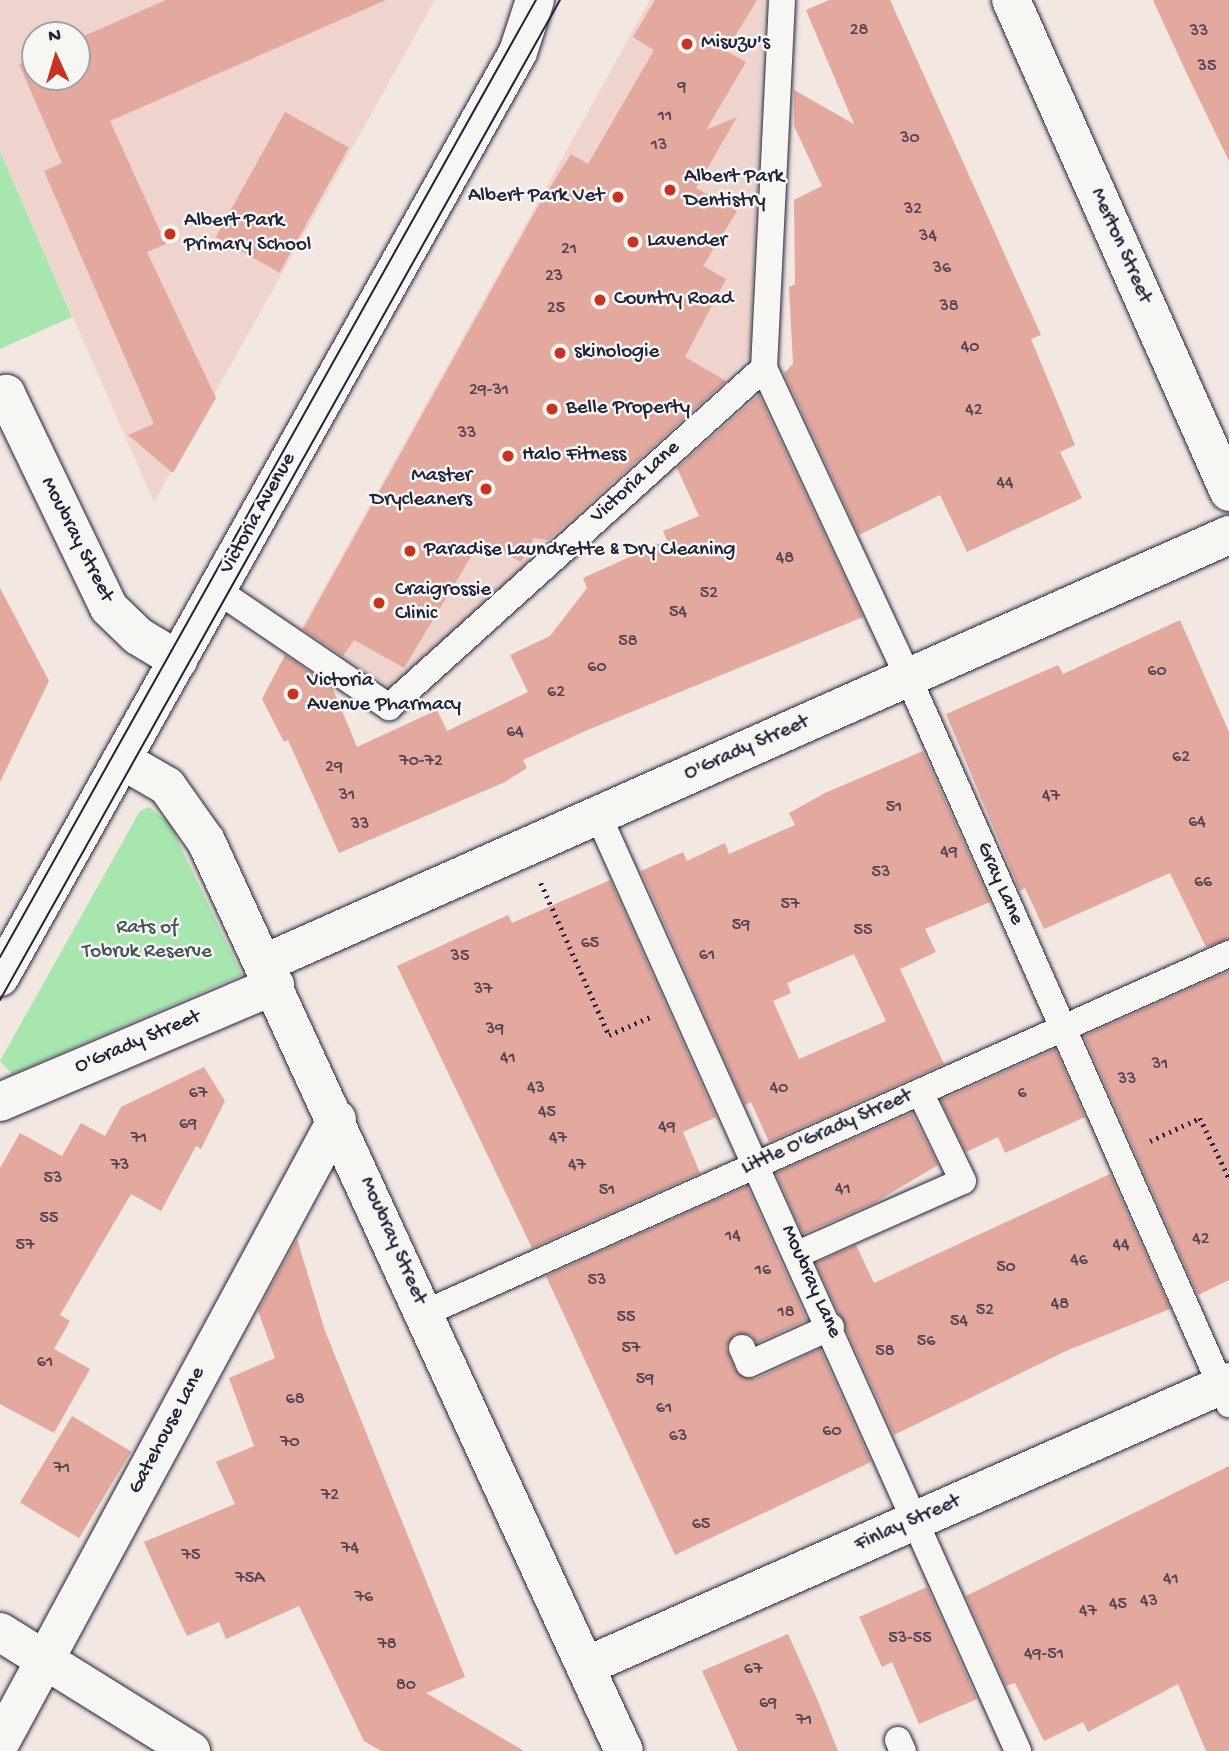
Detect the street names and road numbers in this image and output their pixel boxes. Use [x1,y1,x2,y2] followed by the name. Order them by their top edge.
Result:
[1083,185,1157,307] street label: Merton Street
[586,436,686,530] street label: Victoria Lane
[215,449,303,579] street label: Victoria Avenue
[34,473,118,607] street label: Moubray Street
[681,710,813,788] street label: O'Grady Street
[970,839,1028,929] street label: Gray Lane
[71,1005,205,1081] street label: O'Grady Street
[738,1084,916,1182] street label: Little O'Grady Street
[353,1173,431,1309] street label: Moubray Street
[774,1222,846,1342] street label: Moubray Lane
[124,1363,212,1499] street label: Gatehouse Lane
[851,1490,965,1558] street label: Finlay Street

